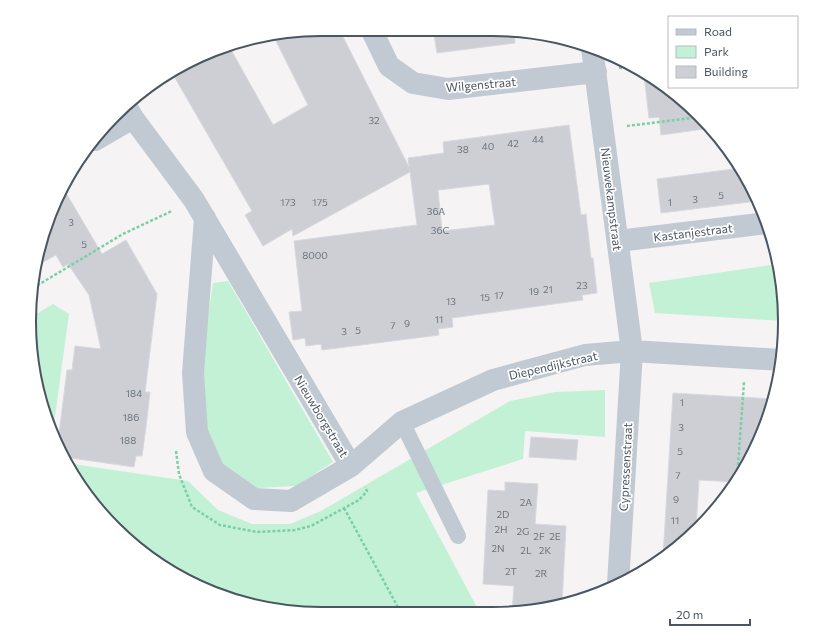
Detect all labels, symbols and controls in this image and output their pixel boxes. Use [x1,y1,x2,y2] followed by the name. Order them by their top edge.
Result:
[668,16,798,88] legend
[704,24,732,38] text: Road
[704,44,730,58] text: Park
[704,64,748,78] text: Building
[445,74,517,94] street label: Wilgenstraat
[368,114,380,126] house number: 32
[532,133,544,145] house number: 44
[507,137,519,149] house number: 42
[482,140,494,152] house number: 40
[457,143,469,155] house number: 38
[599,147,625,251] street label: Nieuwekampstraat
[718,189,724,201] house number: 5
[692,193,698,205] house number: 3
[280,196,296,208] house number: 173
[312,196,328,208] house number: 175
[668,196,672,208] house number: 1
[427,205,445,217] house number: 36A
[68,216,74,228] house number: 3
[653,220,733,244] street label: Kastanjestraat
[431,224,449,236] house number: 36C
[81,238,87,250] house number: 5
[302,249,328,261] house number: 8000
[576,279,588,291] house number: 23
[543,283,553,295] house number: 21
[529,285,539,297] house number: 19
[494,289,504,301] house number: 17
[480,291,490,303] house number: 15
[446,295,456,307] house number: 13
[435,313,443,325] house number: 11
[404,317,410,329] house number: 9
[390,319,396,331] house number: 7
[355,324,361,336] house number: 5
[341,325,347,337] house number: 3
[507,348,599,382] street label: Diependijkstraat
[292,373,352,459] street label: Nieuwborgstraat
[126,387,142,399] house number: 184
[680,396,684,408] house number: 1
[123,411,139,423] house number: 186
[678,421,684,433] house number: 3
[616,422,634,512] street label: Cypressenstraat
[120,434,136,446] house number: 188
[677,445,683,457] house number: 5
[675,469,681,481] house number: 7
[673,493,679,505] house number: 9
[520,496,532,508] house number: 2A
[497,508,509,520] house number: 2D
[671,514,679,526] house number: 11
[494,523,508,535] house number: 2H
[517,525,529,537] house number: 2G
[533,530,545,542] house number: 2F
[549,530,561,542] house number: 2E
[491,542,505,554] house number: 2N
[520,544,532,556] house number: 2L
[539,544,551,556] house number: 2K
[505,565,518,577] house number: 2T
[535,567,547,579] house number: 2R
[670,601,750,627] scale bar
[676,607,703,621] text: 20 m

